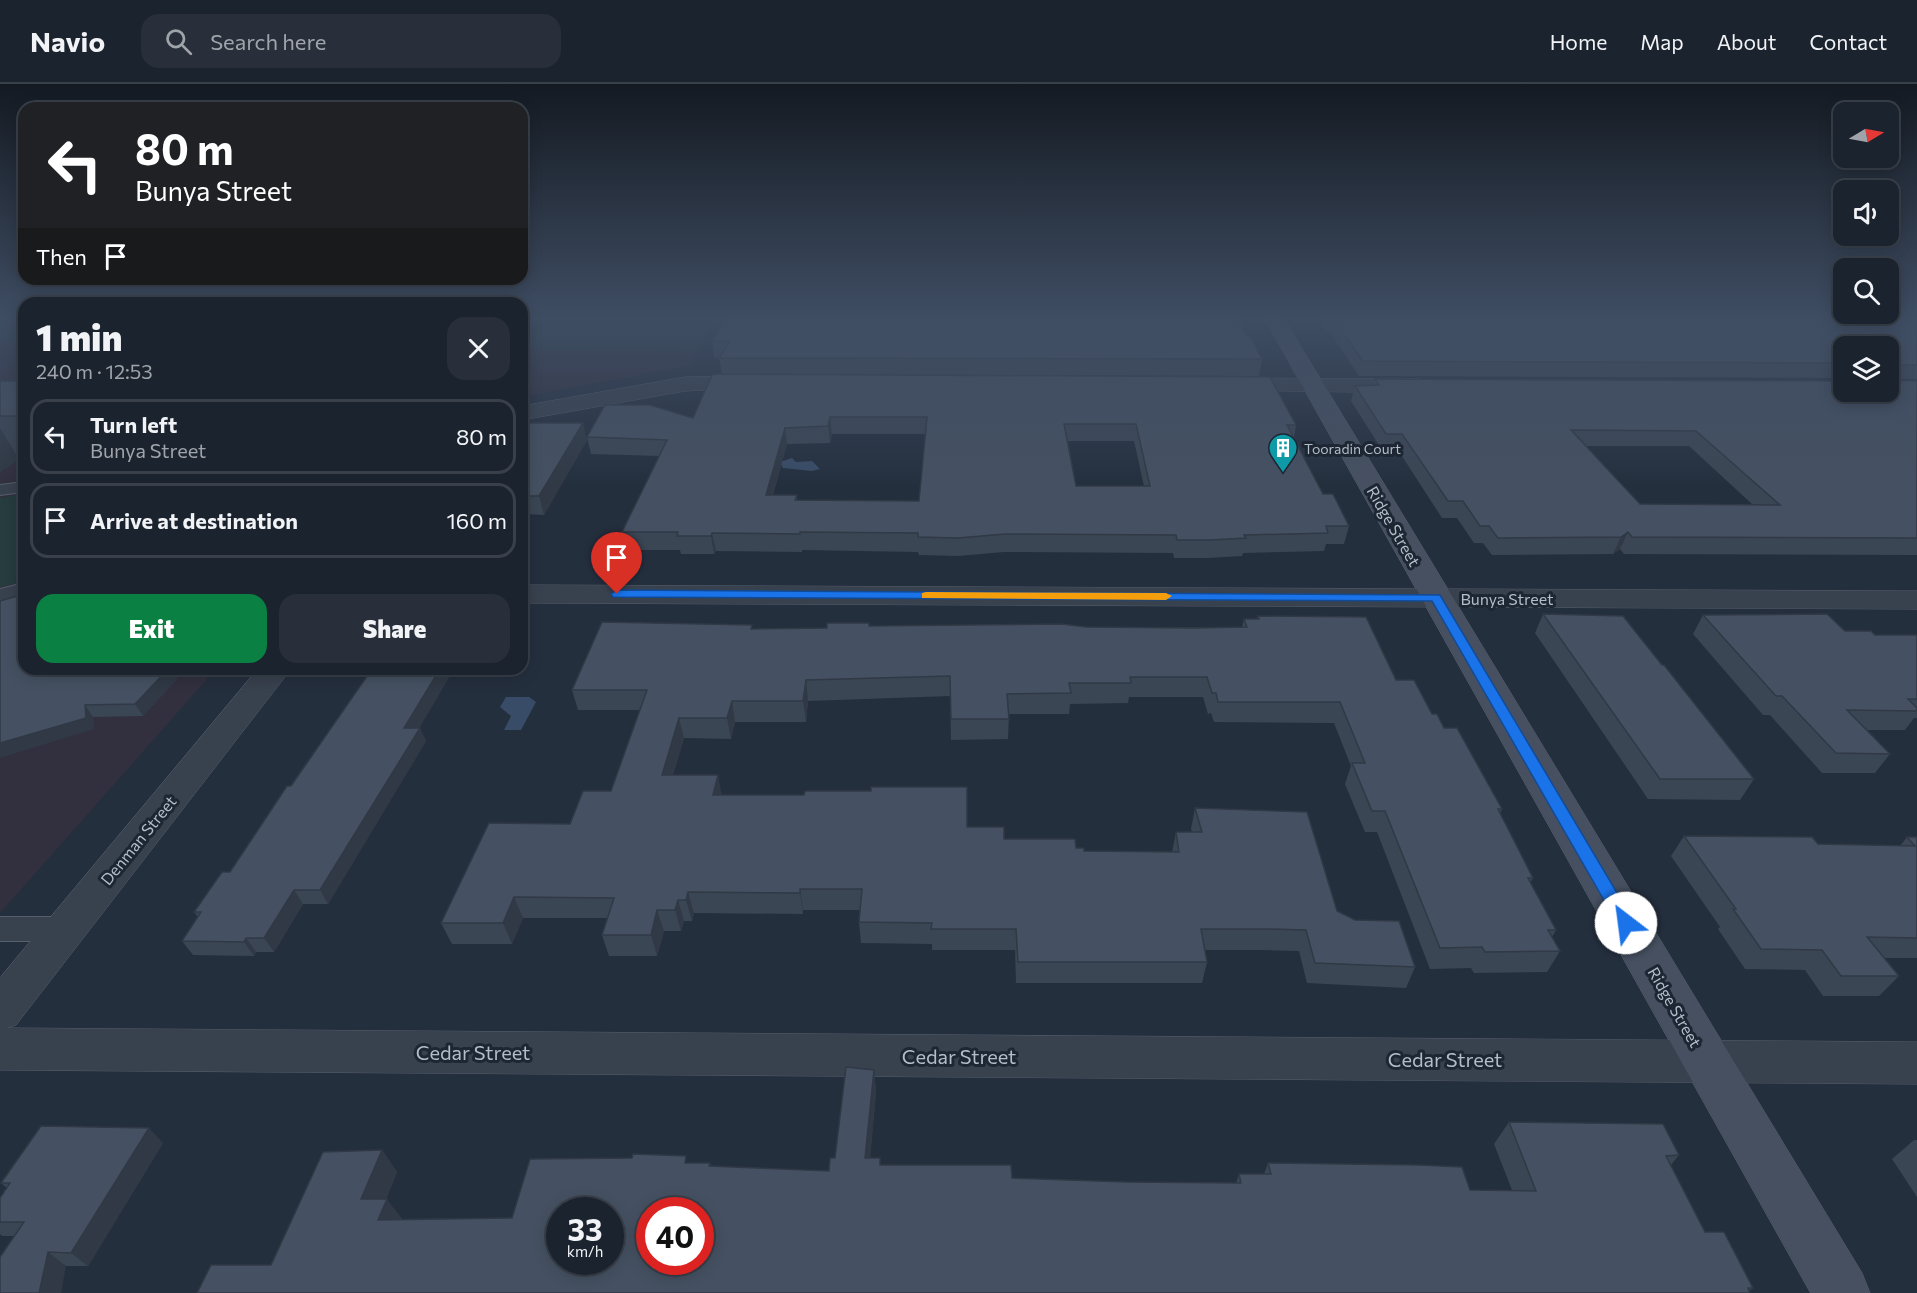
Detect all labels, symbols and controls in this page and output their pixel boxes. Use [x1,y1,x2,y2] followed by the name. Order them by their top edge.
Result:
[141,14,561,68] search box
[30,24,105,58] text: Navio
[162,25,195,58] icon: search
[210,28,326,55] text: Search here
[1550,29,1607,54] text: Home
[1640,29,1684,54] text: Map
[1717,29,1776,54] text: About
[1809,29,1887,54] text: Contact
[1833,102,1899,168] north arrow
[1833,102,1899,402] map controls
[135,122,234,174] text: 80 m
[36,126,114,204] icon: left
[135,174,292,207] text: Bunya Street
[1833,180,1899,246] button: sound
[99,240,132,273] icon: arrive
[36,243,87,270] text: Then
[1833,258,1899,324] button: search
[36,314,122,358] text: 1 min
[447,317,510,380] button: close
[1833,336,1899,402] button: layers
[36,359,153,383] text: 240 m · 12:53
[90,411,177,438] text: Turn left
[39,420,72,453] icon: left
[456,423,507,450] text: 80 m
[1267,432,1299,474] building icon: Tooradin Court
[90,438,206,462] text: Bunya Street
[1304,440,1401,457] place label: Tooradin Court
[1363,483,1425,570] street label: Ridge Street
[39,504,72,537] icon: arrive
[90,507,298,534] text: Arrive at destination
[446,507,507,534] text: 160 m
[591,532,642,594] pin
[600,541,633,574] icon: arrive
[1460,589,1554,608] street label: Bunya Street
[36,594,267,663] button: Exit
[279,594,510,663] button: Share
[96,791,180,888] street label: Denman Street
[1594,891,1658,955] position arrow
[1644,964,1706,1051] street label: Ridge Street
[416,1040,530,1064] street label: Cedar Street
[902,1044,1016,1068] street label: Cedar Street
[1388,1047,1502,1071] street label: Cedar Street
[636,1197,714,1275] speed limit sign: 40
[568,1210,602,1247] text: 33
[567,1242,603,1260] text: km/h

